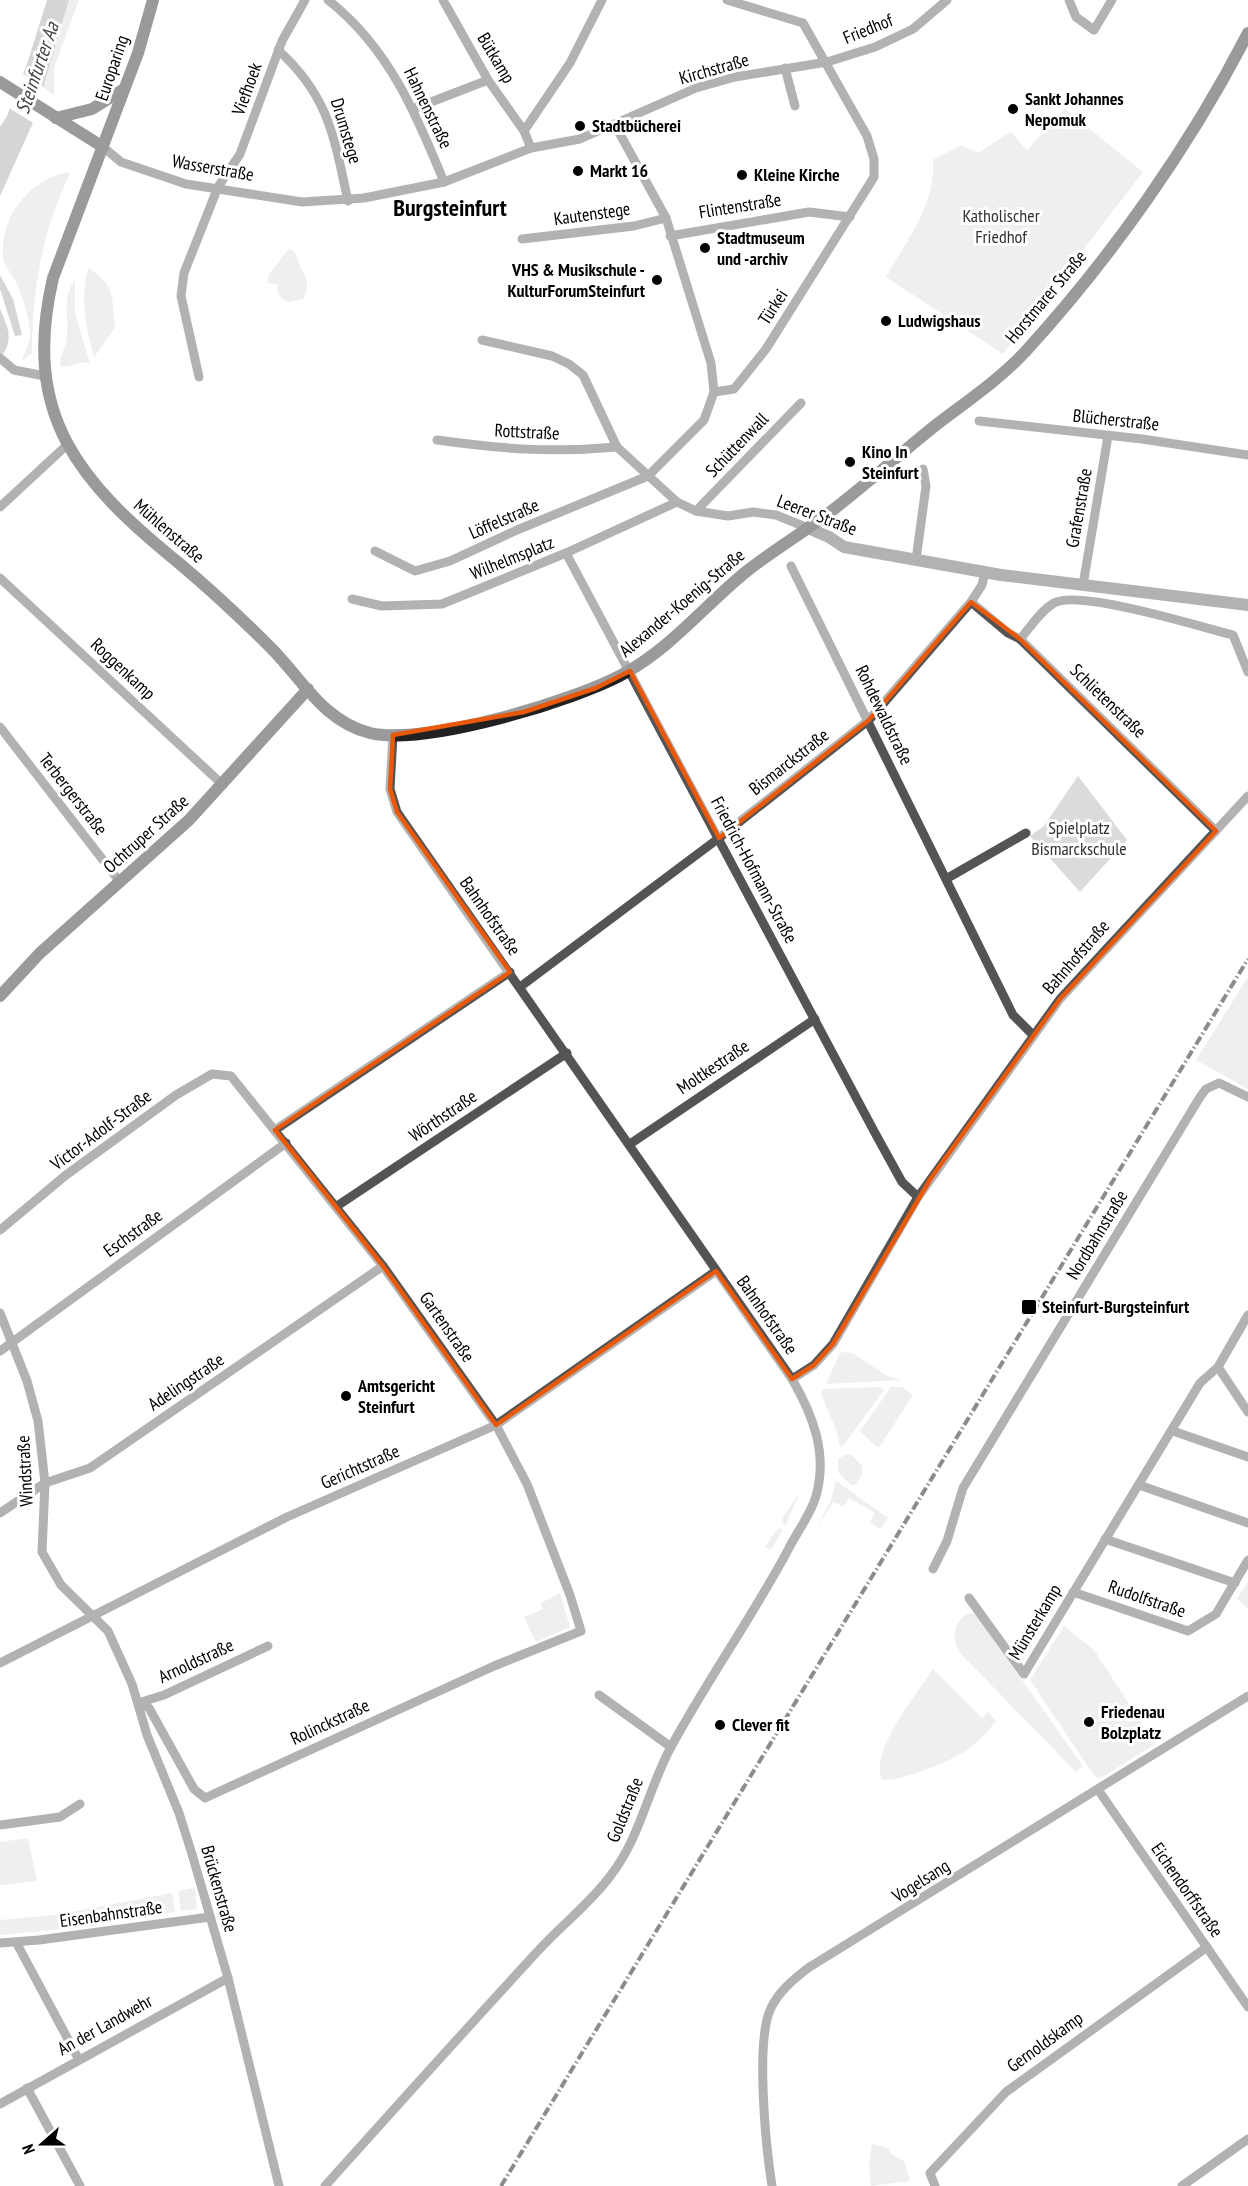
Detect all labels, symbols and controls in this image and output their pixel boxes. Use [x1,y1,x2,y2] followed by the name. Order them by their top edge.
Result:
[840,8,897,49] street label: Friedhof
[9,18,65,117] water label: Steinfurter Aa
[472,28,521,87] street label: Bütkamp
[90,32,133,104] street label: Europaring
[676,48,751,89] street label: Kirchstraße
[226,59,267,119] street label: Viefhoek
[399,63,458,152] street label: Hahnenstraße
[1025,87,1124,131] place label: Sankt Johannes Nepomuk
[326,95,367,166] street label: Drumstege
[1006,102,1020,116] marker: Sankt Johannes Nepomuk
[592,114,681,137] place label: Stadtbücherei
[573,119,587,133] marker: Stadtbücherei
[170,149,256,186] street label: Wasserstraße
[590,159,648,182] place label: Markt 16
[754,163,840,186] place label: Kleine Kirche
[571,164,585,178] marker: Markt 16
[735,168,749,182] marker: Kleine Kirche
[697,188,783,223] street label: Flintenstraße
[393,192,507,223] district label: Burgsteinfurt
[552,197,632,230] street label: Kautenstege
[962,204,1040,248] park label: Katholischer Friedhof
[717,226,805,270] place label: Stadtmuseum und -archiv
[698,241,712,255] marker: Stadtmuseum und -archiv
[1000,245,1091,348] street label: Horstmarer Straße
[507,258,646,302] place label: VHS & Musikschule - KulturForumSteinfurt
[650,273,664,287] marker: VHS & Musikschule - KulturForumSteinfurt
[753,285,793,329] street label: Türkei
[898,309,981,332] place label: Ludwigshaus
[879,314,893,328] marker: Ludwigshaus
[1072,404,1160,435] street label: Blücherstraße
[700,407,774,482] street label: Schüttenwall
[494,418,560,445] street label: Rottstraße
[862,440,920,484] place label: Kino In Steinfurt
[843,455,857,469] marker: Kino In Steinfurt
[1060,466,1097,549] street label: Grafenstraße
[774,489,860,540] street label: Leerer Straße
[465,493,542,544] street label: Löffelstraße
[129,494,209,568] street label: Mühlenstraße
[467,530,557,585] street label: Wilhelmsplatz
[614,543,749,662] street label: Alexander-Koenig-Straße
[86,633,161,705] street label: Roggenkamp
[1065,659,1151,743] street label: Schlietenstraße
[850,661,918,768] street label: Rohdewaldstraße
[744,723,833,800] street label: Bismarckstraße
[34,748,113,839] street label: Terbergerstraße
[98,789,193,878] street label: Ochtruper Straße
[706,793,803,947] street label: Friedrich-Hofmann-Straße
[1031,816,1127,860] park label: Spielplatz Bismarckschule
[455,872,526,960] street label: Bahnhofstraße
[1037,915,1114,999] street label: Bahnhofstraße
[672,1034,753,1099] street label: Moltkestraße
[45,1084,156,1176] street label: Victor-Adolf-Straße
[404,1085,481,1147] street label: Wörthstraße
[1061,1186,1132,1284] street label: Nordbahnstraße
[99,1203,167,1262] street label: Eschstraße
[732,1271,803,1359] street label: Bahnhofstraße
[415,1287,480,1366] street label: Gartenstraße
[1042,1295,1190,1318] place label: Steinfurt-Burgsteinfurt
[1020,1298,1038,1316] marker: Steinfurt-Burgsteinfurt
[143,1348,228,1415] street label: Adelingstraße
[357,1374,436,1418] place label: Amtsgericht Steinfurt
[339,1389,353,1403] marker: Amtsgericht Steinfurt
[11,1435,38,1507] street label: Windstraße
[317,1439,403,1494] street label: Gerichtstraße
[1105,1575,1189,1622] street label: Rudolfstraße
[1003,1580,1066,1664] street label: Münsterkamp
[154,1633,237,1688] street label: Arnoldstraße
[287,1693,373,1750] street label: Rolinckstraße
[1101,1700,1165,1744] place label: Friedenau Bolzplatz
[732,1713,790,1736] place label: Clever fit
[1082,1715,1096,1729] marker: Friedenau Bolzplatz
[713,1718,727,1732] marker: Clever fit
[601,1774,648,1846] street label: Goldstraße
[1146,1838,1229,1942] street label: Eichendorffstraße
[196,1843,243,1935] street label: Brückenstraße
[887,1854,954,1908] street label: Vogelsang
[58,1895,164,1932] street label: Eisenbahnstraße
[53,1989,156,2060] street label: An der Landwehr
[1002,2006,1087,2077] street label: Gernoldskamp
[12,2114,72,2174] north arrow
[17,2142,39,2157] text: N

